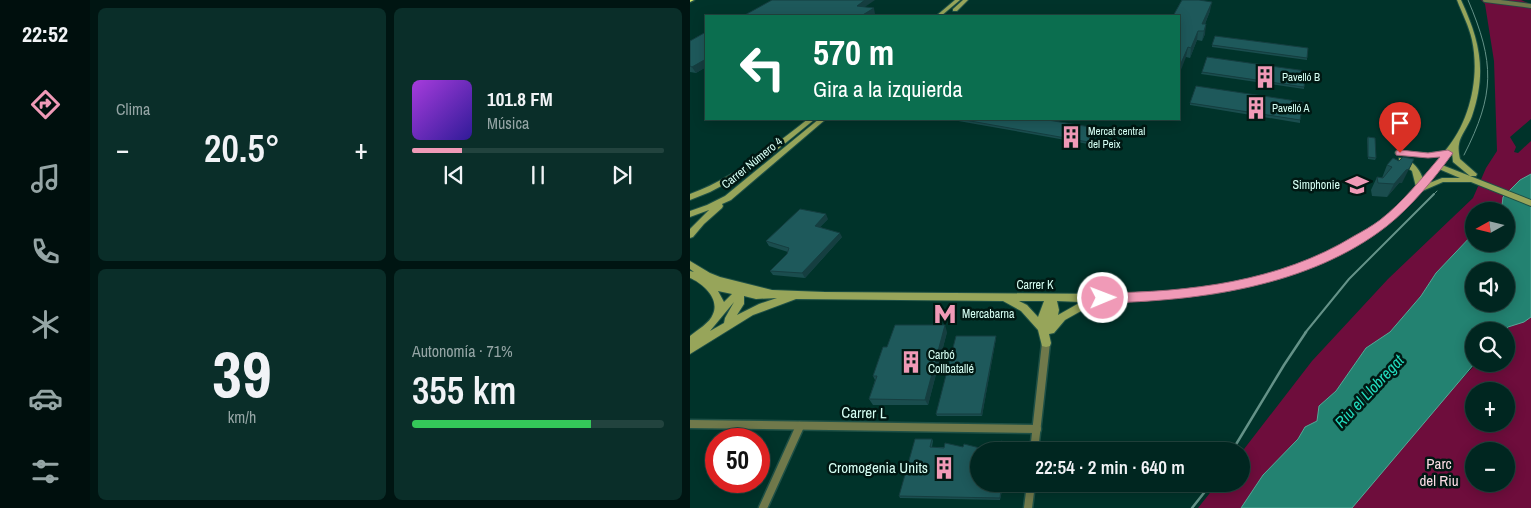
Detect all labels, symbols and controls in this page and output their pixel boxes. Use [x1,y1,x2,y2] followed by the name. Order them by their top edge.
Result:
[22,19,68,49] text: 22:52
[813,29,894,76] text: 570 m
[730,35,795,100] icon: left
[1252,64,1278,90] building icon: Pavelló B
[1282,70,1320,84] place label: Pavelló B
[813,74,962,104] text: Gira a la izquierda
[487,86,553,112] text: 101.8 FM
[28,87,63,122] icon: directions
[1243,95,1269,121] building icon: Pavelló A
[116,98,150,120] text: Clima
[1272,101,1311,115] place label: Pavelló A
[1379,102,1421,153] pin
[1386,109,1414,137] icon: arrive
[487,112,529,134] text: Música
[204,123,280,174] text: 20.5°
[1058,124,1084,150] building icon: Mercat central del Peix
[1088,124,1145,151] place label: Mercat central del Peix
[116,130,129,168] text: −
[355,130,368,168] text: +
[718,133,786,192] street label: Carrer Número 4
[28,161,63,196] icon: music
[440,161,468,189] icon: previous
[524,161,552,189] icon: pause
[608,161,636,189] icon: next
[1344,172,1370,198] school or university icon: Simphonie
[1292,177,1340,193] place label: Simphonie
[1465,202,1515,252] north arrow
[1465,202,1515,492] map controls
[28,234,63,269] icon: phone
[1465,262,1515,312] button: sound
[1076,271,1128,323] position arrow
[1016,277,1054,293] street label: Carrer K
[932,301,958,327] metro station icon: Mercabarna
[962,306,1015,322] place label: Mercabarna
[28,307,63,342] icon: climate
[1465,322,1515,372] button: search
[212,330,272,417] text: 39
[412,340,513,362] text: Autonomía · 71%
[928,347,974,377] place label: Carbó Collbatallé
[898,349,924,375] building icon: Carbó Collbatallé
[1329,349,1409,432] water label: Riu el Llobregat
[412,365,516,416] text: 355 km
[28,381,63,416] icon: car
[1465,382,1515,432] button: +
[841,402,887,423] street label: Carrer L
[228,406,256,428] text: km/h
[705,428,770,493] speed limit sign: 50
[1465,442,1515,492] button: −
[1420,453,1458,491] park label: Parc del Riu
[28,454,63,489] icon: filters
[1035,454,1185,480] text: 22:54 · 2 min · 640 m
[931,455,957,481] building icon: Cromogenia Units
[828,457,928,478] place label: Cromogenia Units

